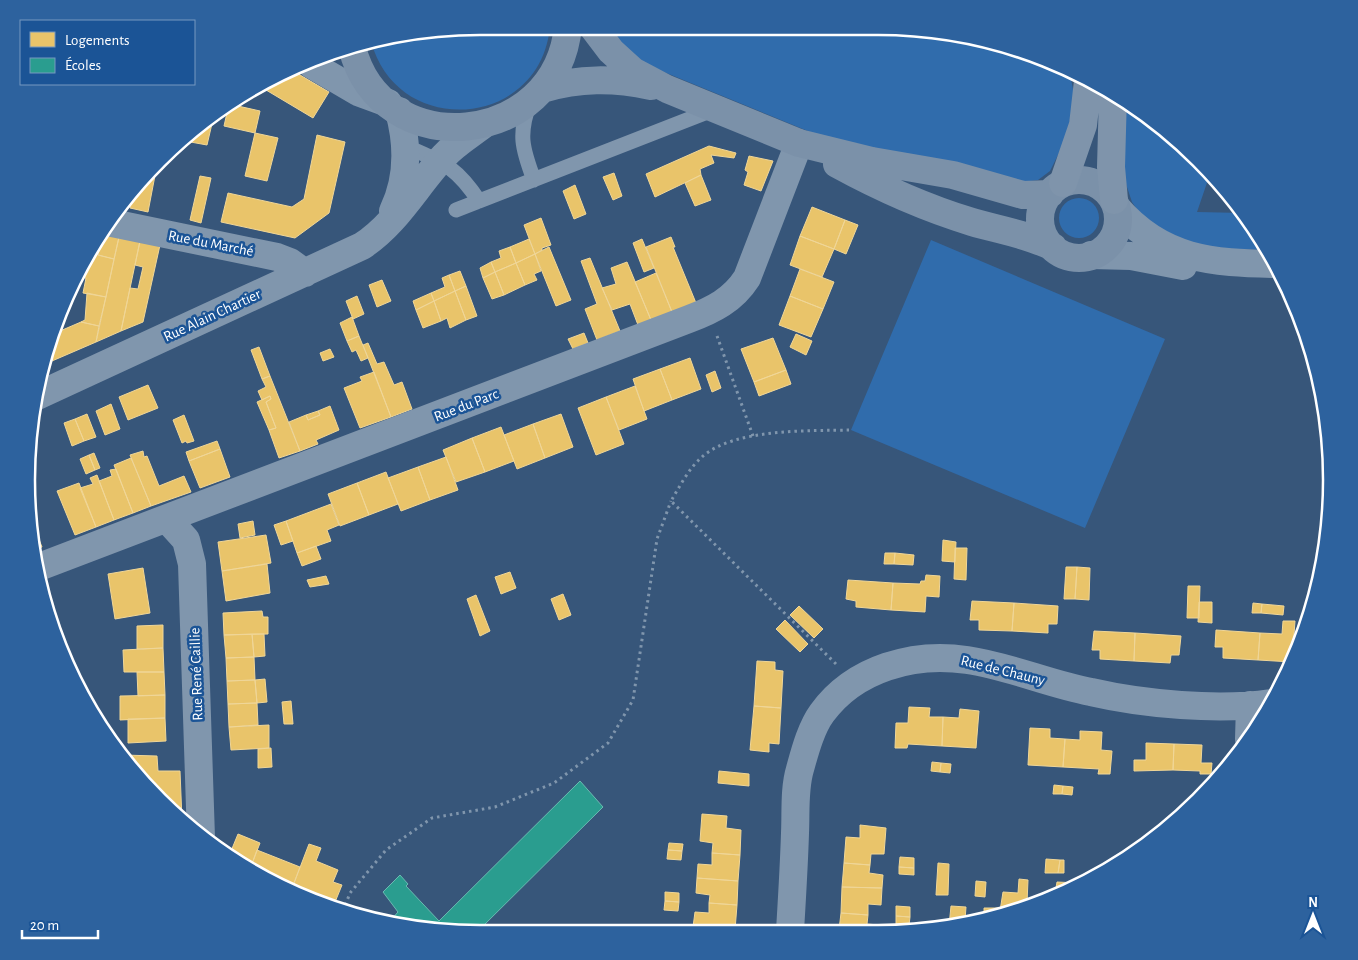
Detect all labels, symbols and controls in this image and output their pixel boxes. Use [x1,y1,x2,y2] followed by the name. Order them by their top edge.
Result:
[20,20,195,85] legend
[65,33,130,48] text: Logements
[65,56,101,73] text: Écoles
[167,228,255,259] street label: Rue du Marché
[161,286,263,345] street label: Rue Alain Chartier
[432,386,501,425] street label: Rue du Parc
[187,627,206,721] street label: Rue René Caillie
[959,653,1047,688] street label: Rue de Chauny
[1288,890,1338,940] north arrow
[1308,896,1318,910] text: N
[22,908,99,940] scale bar
[30,918,59,933] text: 20 m

